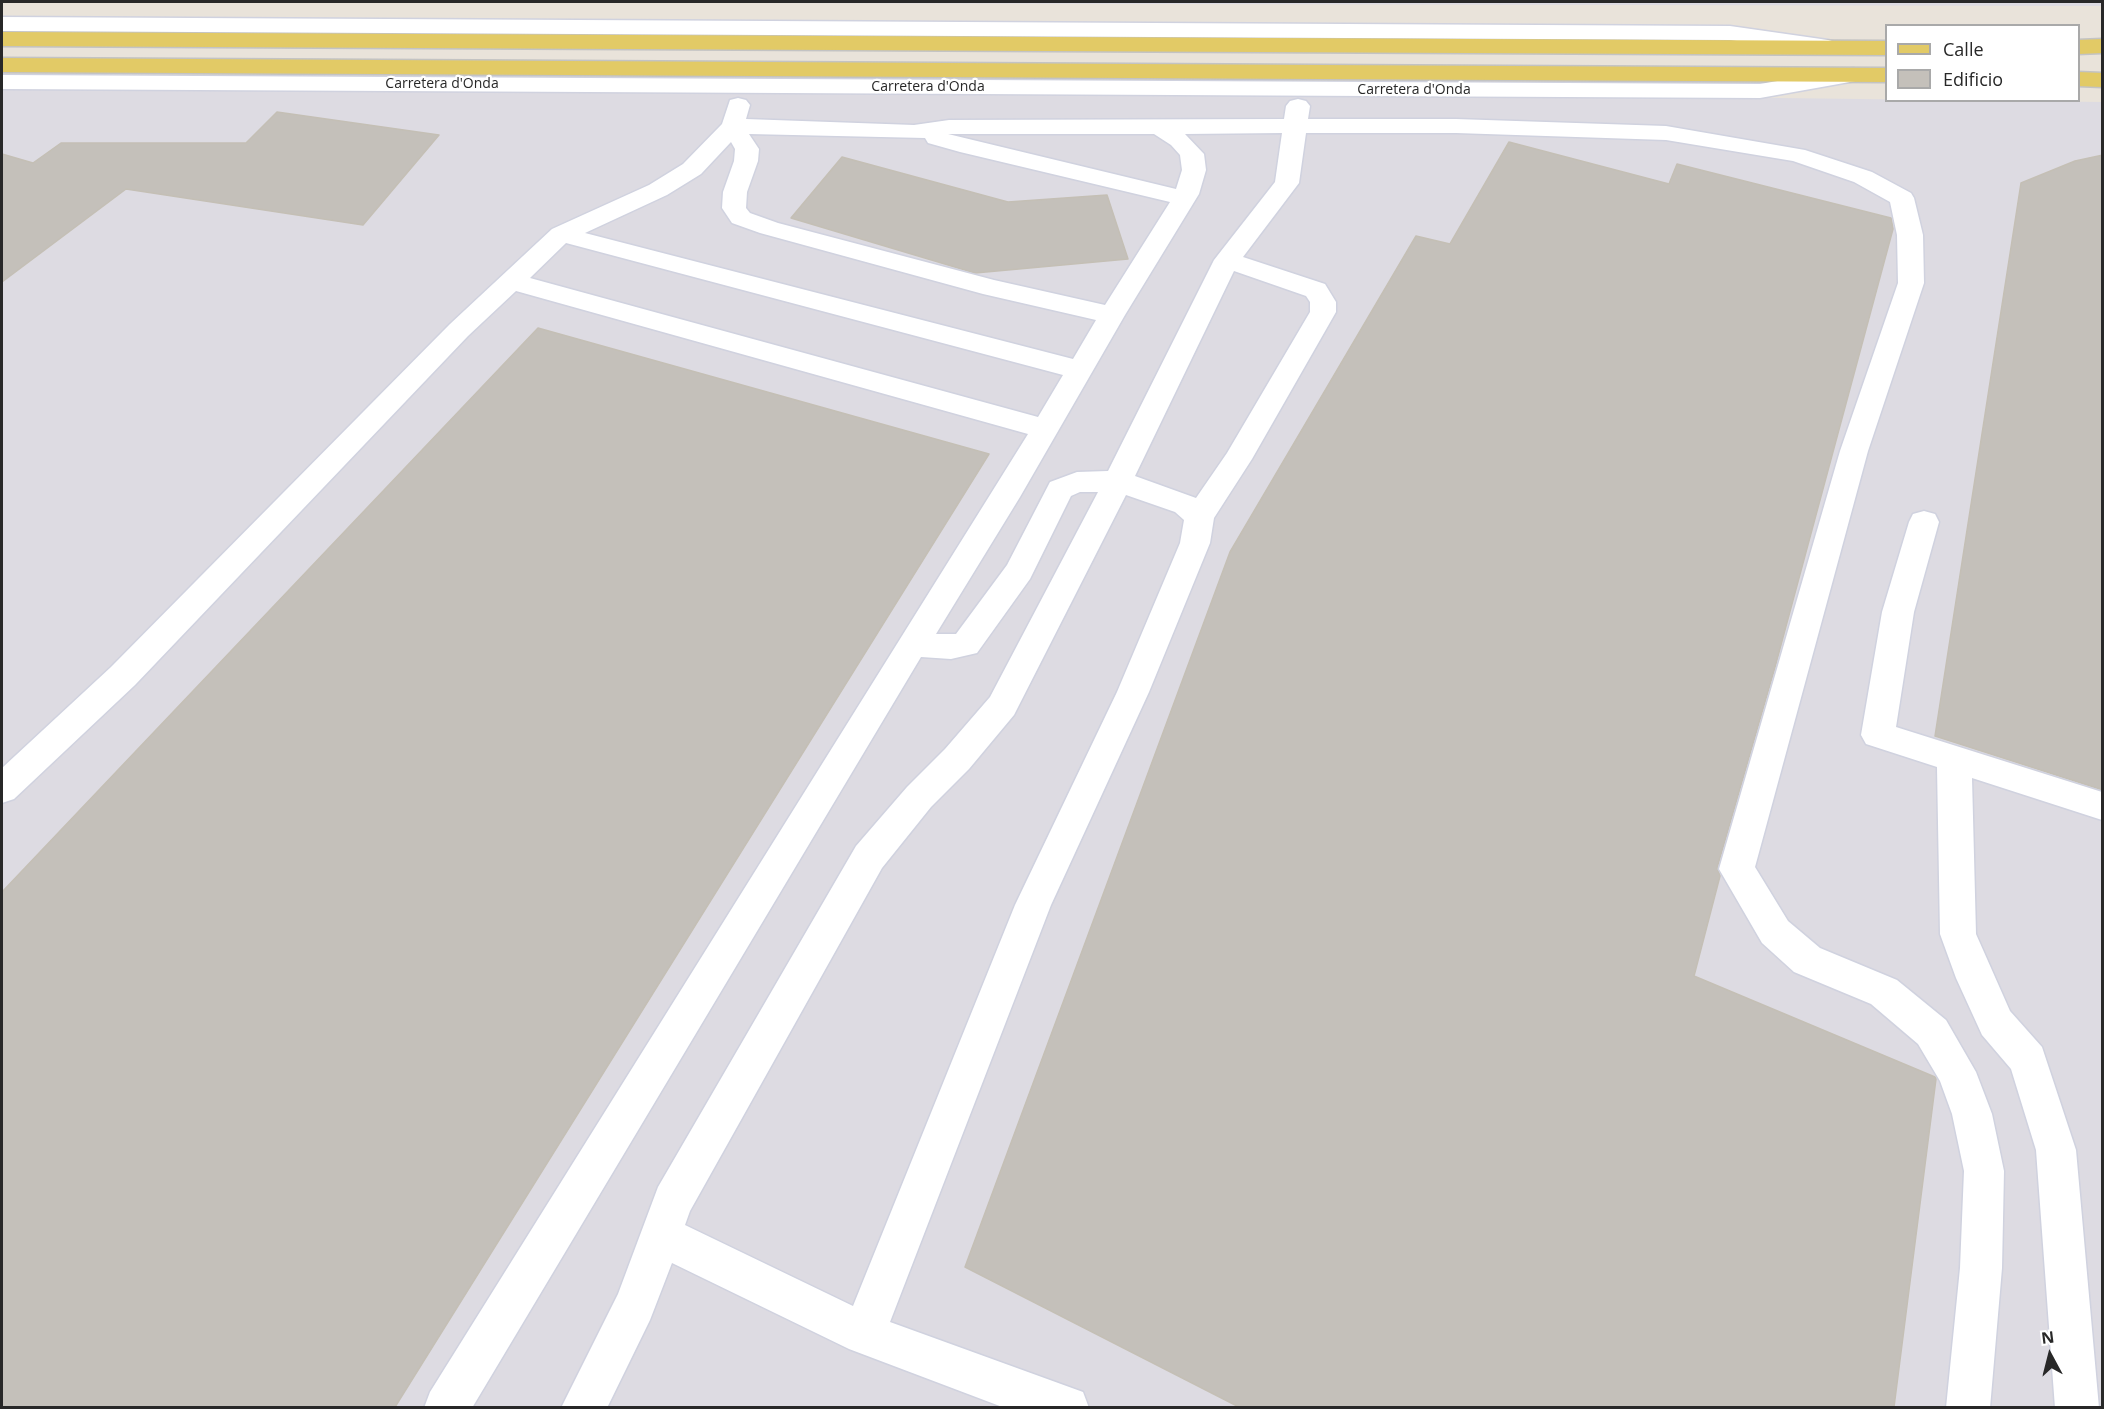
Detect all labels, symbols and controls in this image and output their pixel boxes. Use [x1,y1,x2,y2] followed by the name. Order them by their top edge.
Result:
[1885,24,2080,102] legend
[1943,37,1984,61] text: Calle
[1943,67,2003,91] text: Edificio
[385,76,499,92] street label: Carretera d'Onda
[871,79,985,95] street label: Carretera d'Onda
[1357,82,1471,98] street label: Carretera d'Onda
[2020,1325,2080,1385] north arrow
[2040,1325,2056,1349] text: N

